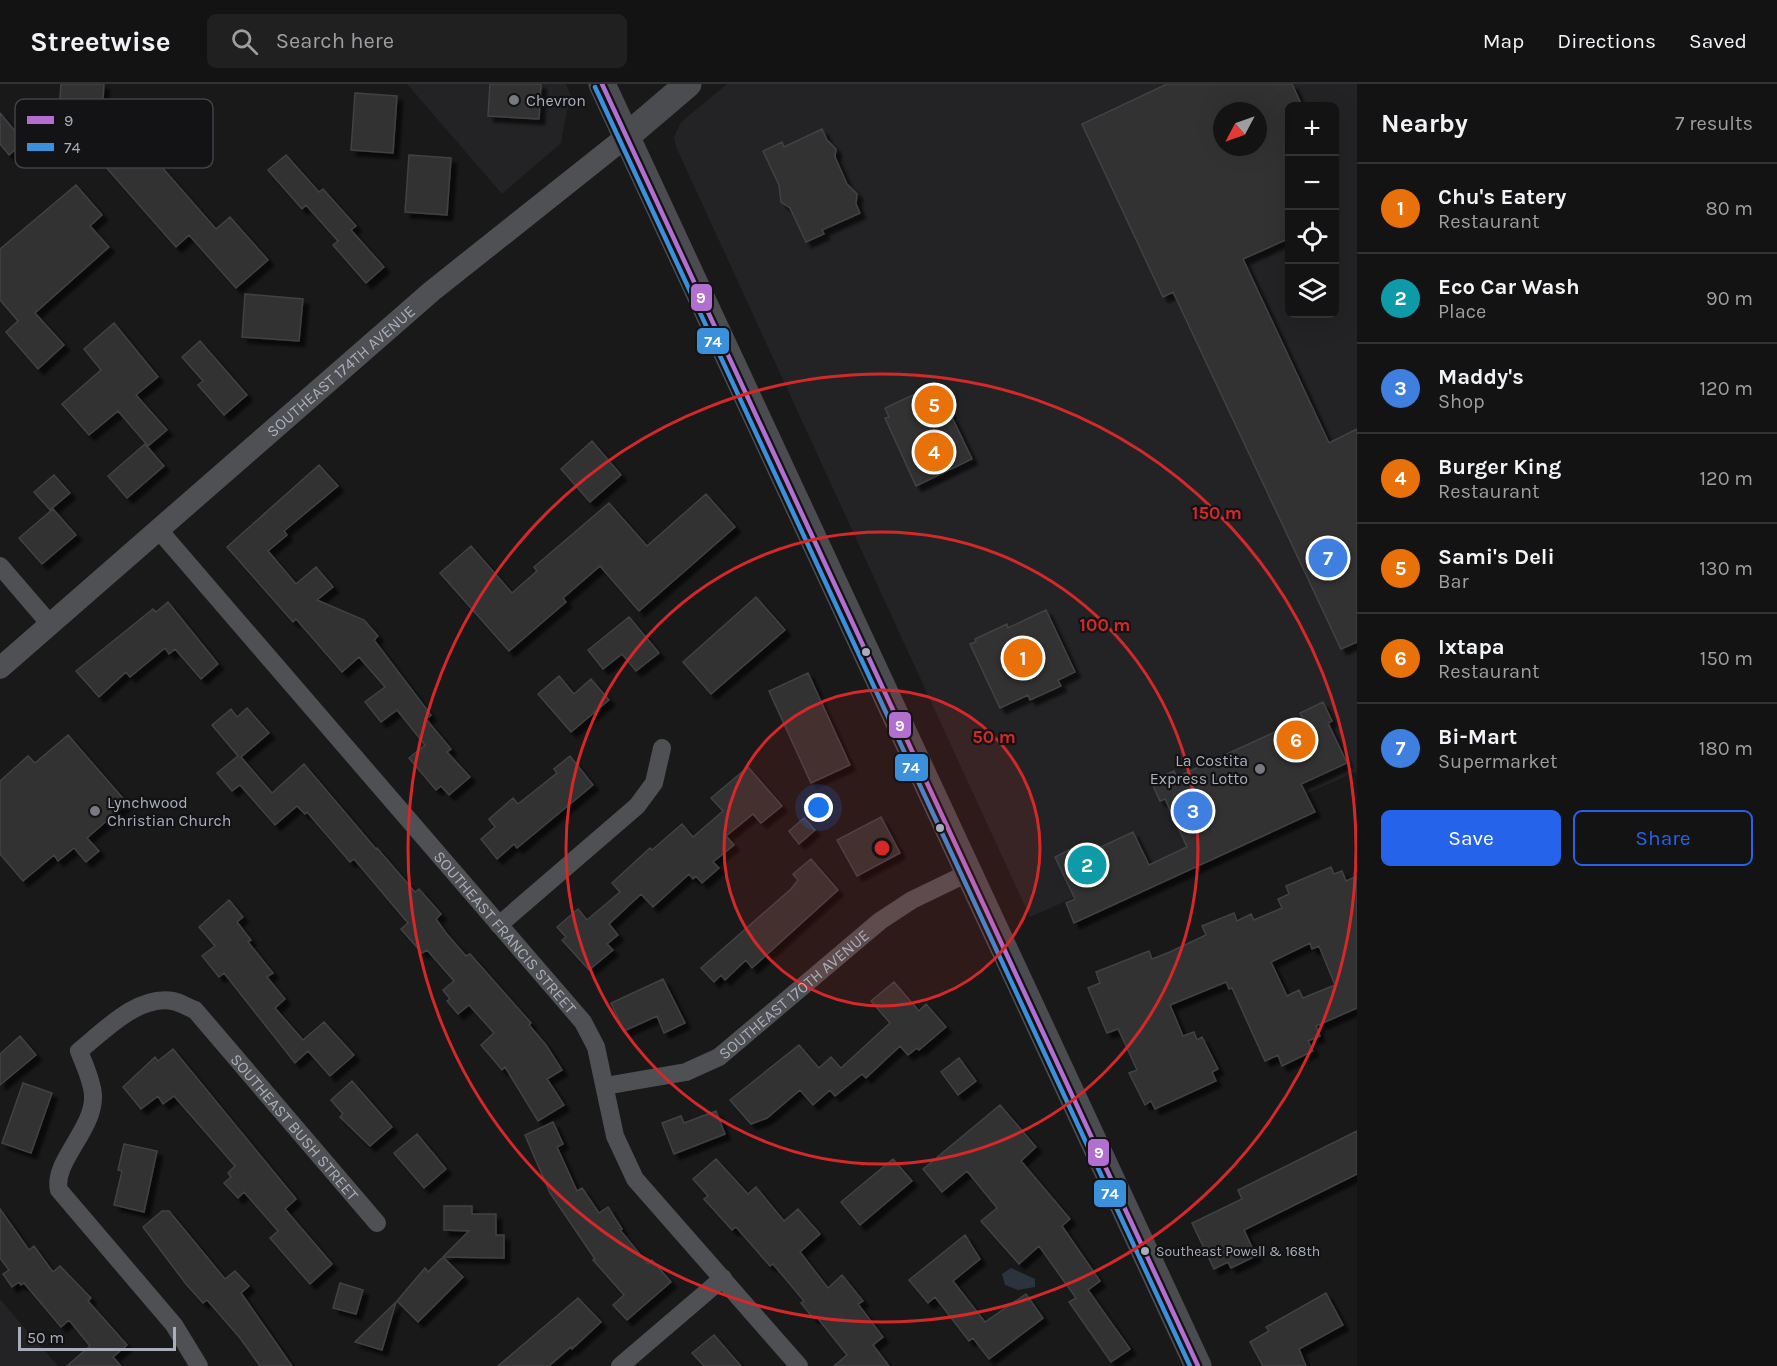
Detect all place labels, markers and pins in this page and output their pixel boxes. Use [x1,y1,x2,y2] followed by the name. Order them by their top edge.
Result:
[526,91,586,110] place label: Chevron
[507,93,521,107] marker: Chevron
[914,382,954,428] pin: 5
[914,430,954,475] pin: 4
[1308,536,1348,580] pin: 7
[1004,636,1042,680] pin: 1
[860,646,872,658] unlabelled marker
[1276,718,1316,762] pin: 6
[1150,751,1248,788] place label: La Costita Express Lotto
[1253,762,1267,776] marker: La Costita Express Lotto
[1174,788,1212,834] pin: 3
[107,793,231,830] place label: Lynchwood Christian Church
[88,804,102,818] marker: Lynchwood Christian Church
[934,822,946,834] unlabelled marker
[872,838,892,858] centre of rings
[1068,842,1106,888] pin: 2
[1156,1243,1320,1260] place label: Southeast Powell & 168th
[1139,1245,1151,1257] marker: Southeast Powell & 168th

